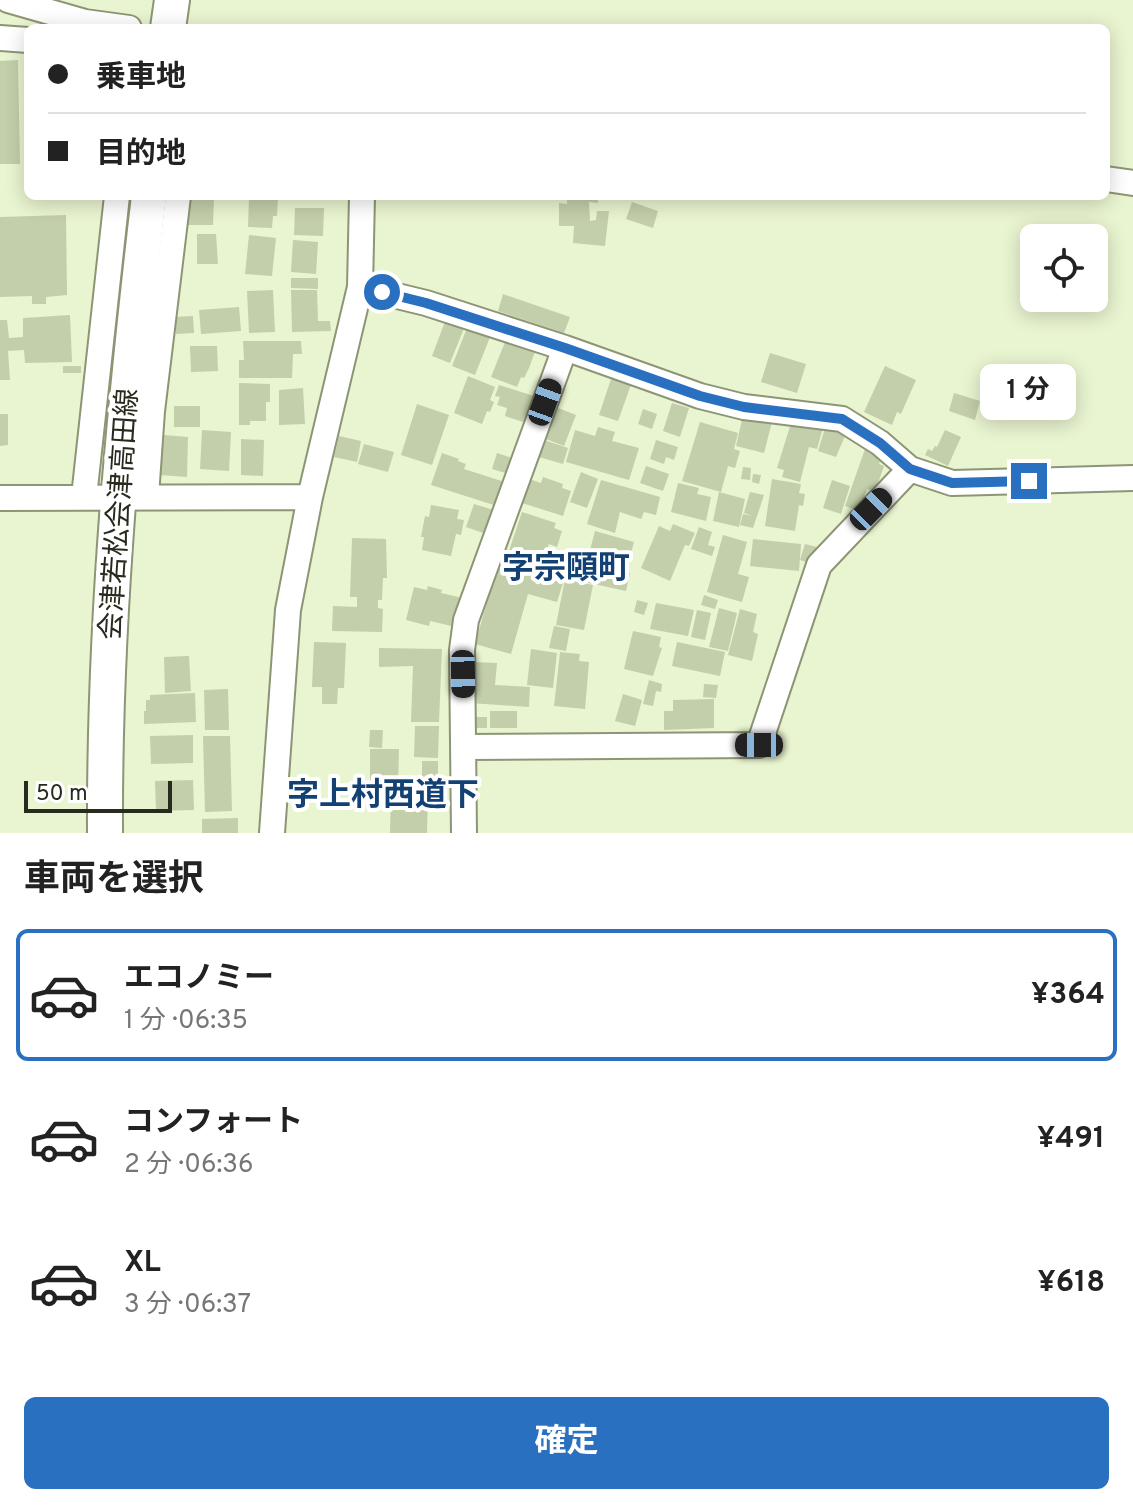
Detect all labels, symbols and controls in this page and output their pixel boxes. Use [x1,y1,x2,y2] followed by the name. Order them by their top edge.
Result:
[96,60,186,97] text: 乗車地
[96,137,186,174] text: 目的地
[1020,224,1108,312] map controls
[1020,224,1108,312] button: locate
[364,274,400,310] route start
[981,365,1077,421] callout: 1 分
[526,375,564,429] car
[1007,375,1049,408] text: 1 分
[94,387,148,641] street label: 会津若松会津高田線
[1011,463,1047,499] route end
[846,484,896,534] car
[502,550,630,590] district label: 字宗頤町
[451,650,475,698] car
[735,733,783,757] car
[24,777,172,813] scale bar
[287,777,479,817] district label: 字上村西道下
[36,781,88,808] text: 50 m
[24,858,204,904] text: 車両を選択
[28,959,100,1031] icon: car
[124,961,274,998] text: エコノミー
[1031,977,1105,1014] text: ¥364
[124,1005,248,1038] text: 1 分 · 06:35
[28,1103,100,1175] icon: car
[124,1105,303,1142] text: コンフォート
[1037,1121,1105,1158] text: ¥491
[124,1149,253,1182] text: 2 分 · 06:36
[124,1245,161,1282] text: XL
[28,1247,100,1319] icon: car
[1037,1265,1105,1302] text: ¥618
[124,1289,251,1322] text: 3 分 · 06:37
[24,1397,1109,1489] button: 確定

